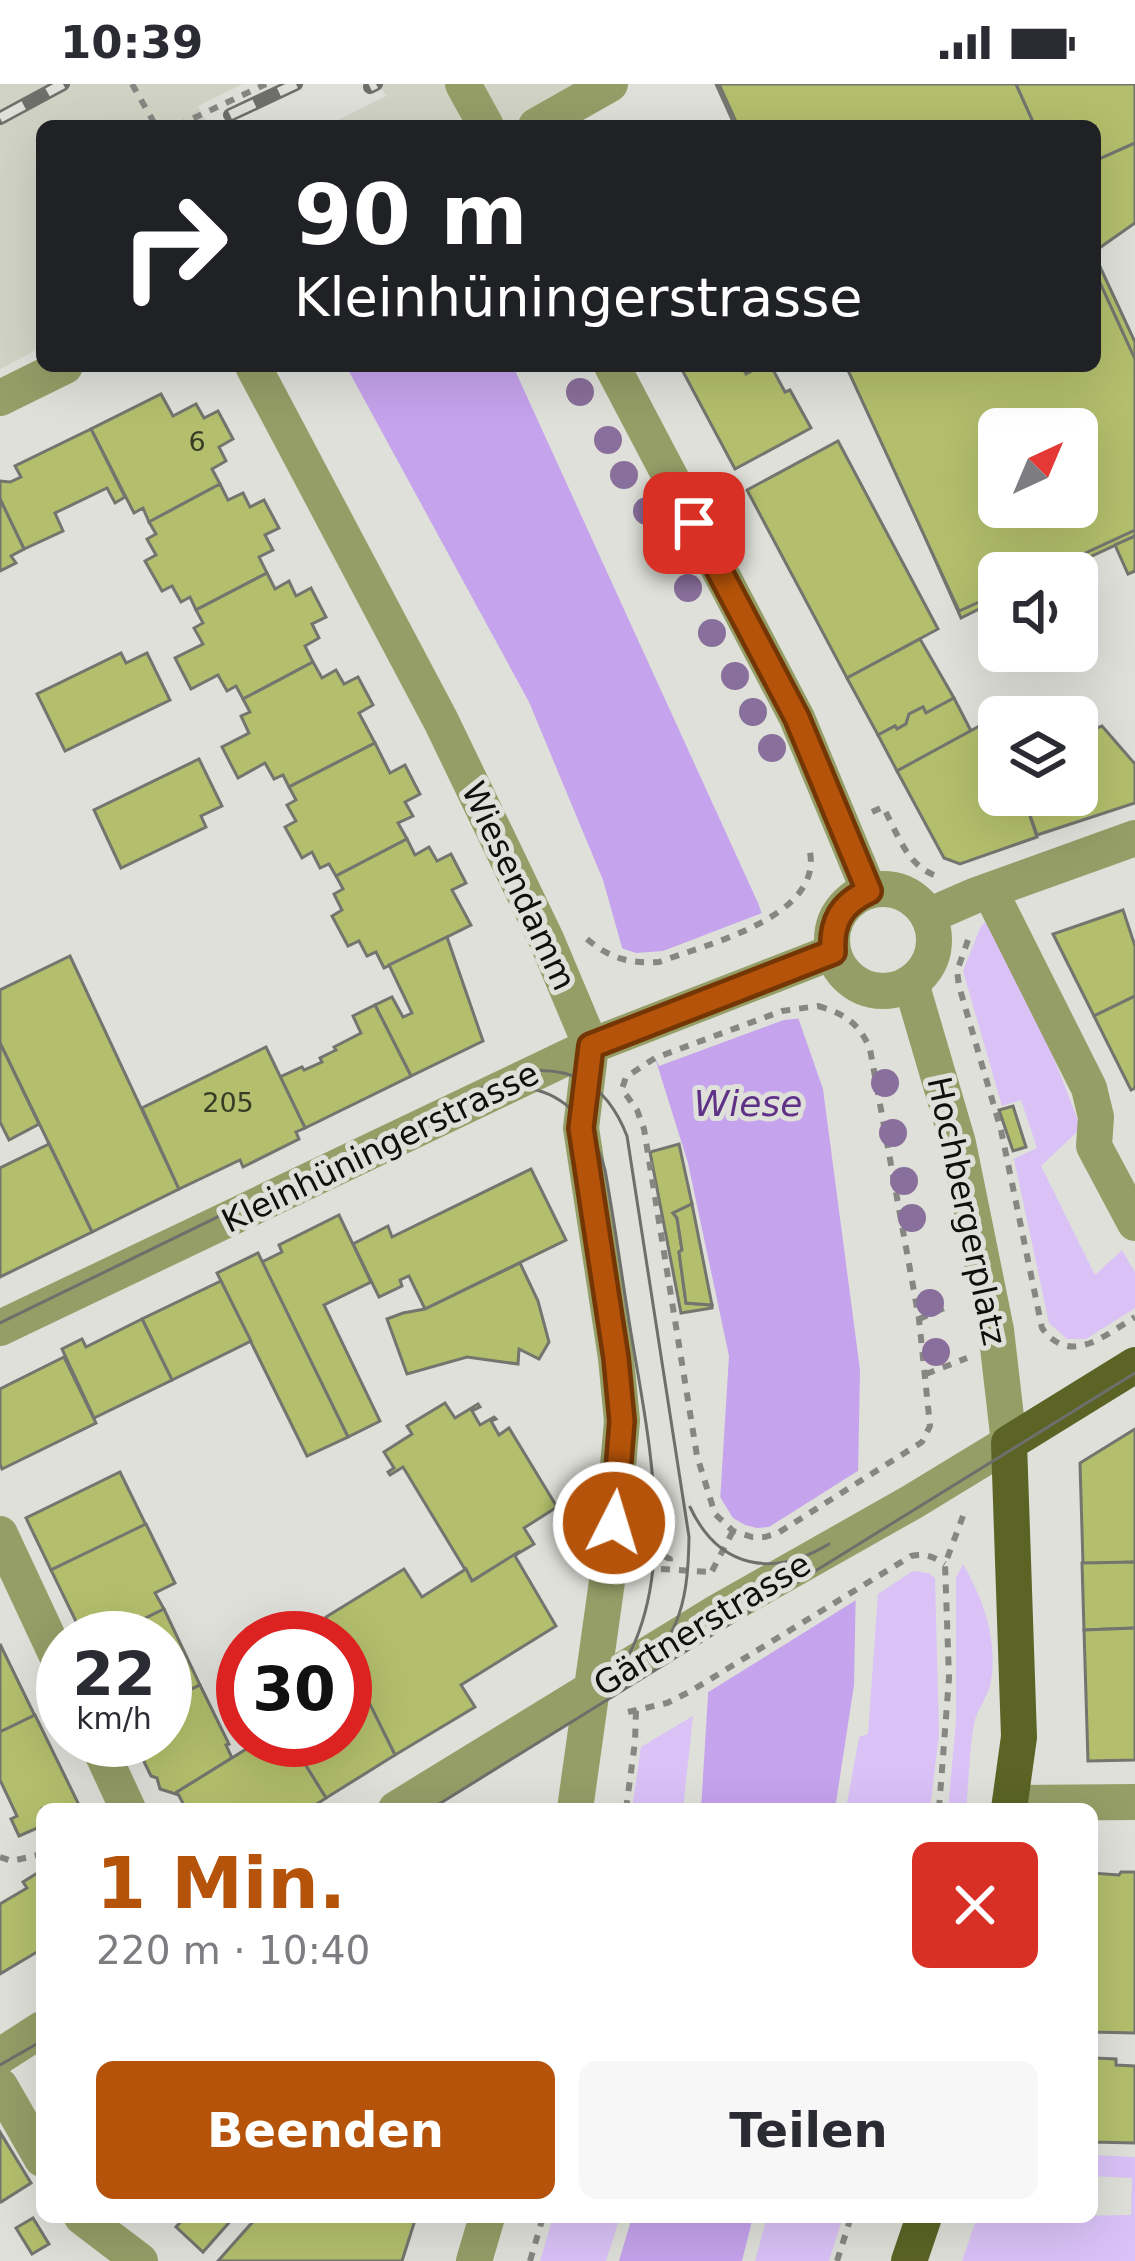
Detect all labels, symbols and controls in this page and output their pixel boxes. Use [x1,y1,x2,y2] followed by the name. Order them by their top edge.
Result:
[60,16,203,69] text: 10:39
[294,166,528,264] text: 90 m
[96,168,252,324] icon: right
[294,266,863,329] text: Kleinhüningerstrasse
[978,408,1098,528] north arrow
[978,408,1098,816] map controls
[188,426,206,457] house number: 6
[643,472,745,574] pin
[661,490,727,556] icon: arrive
[978,552,1098,672] button: sound
[978,696,1098,816] button: layers
[454,776,584,996] street label: Wiesendamm
[215,1053,545,1241] street label: Kleinhüningerstrasse
[919,1073,1015,1349] street label: Hochbergerplatz
[694,1083,802,1124] water label: Wiese
[202,1087,254,1118] house number: 205
[551,1460,677,1586] position arrow
[587,1544,817,1704] street label: Gärtnerstrasse
[216,1611,372,1767] speed limit sign: 30
[72,1639,156,1709] text: 22
[76,1701,152,1736] text: km/h
[96,1841,346,1925] text: 1 Min.
[912,1842,1038,1968] button: close
[96,1928,370,1973] text: 220 m · 10:40
[96,2061,555,2199] button: Beenden
[579,2061,1038,2199] button: Teilen

